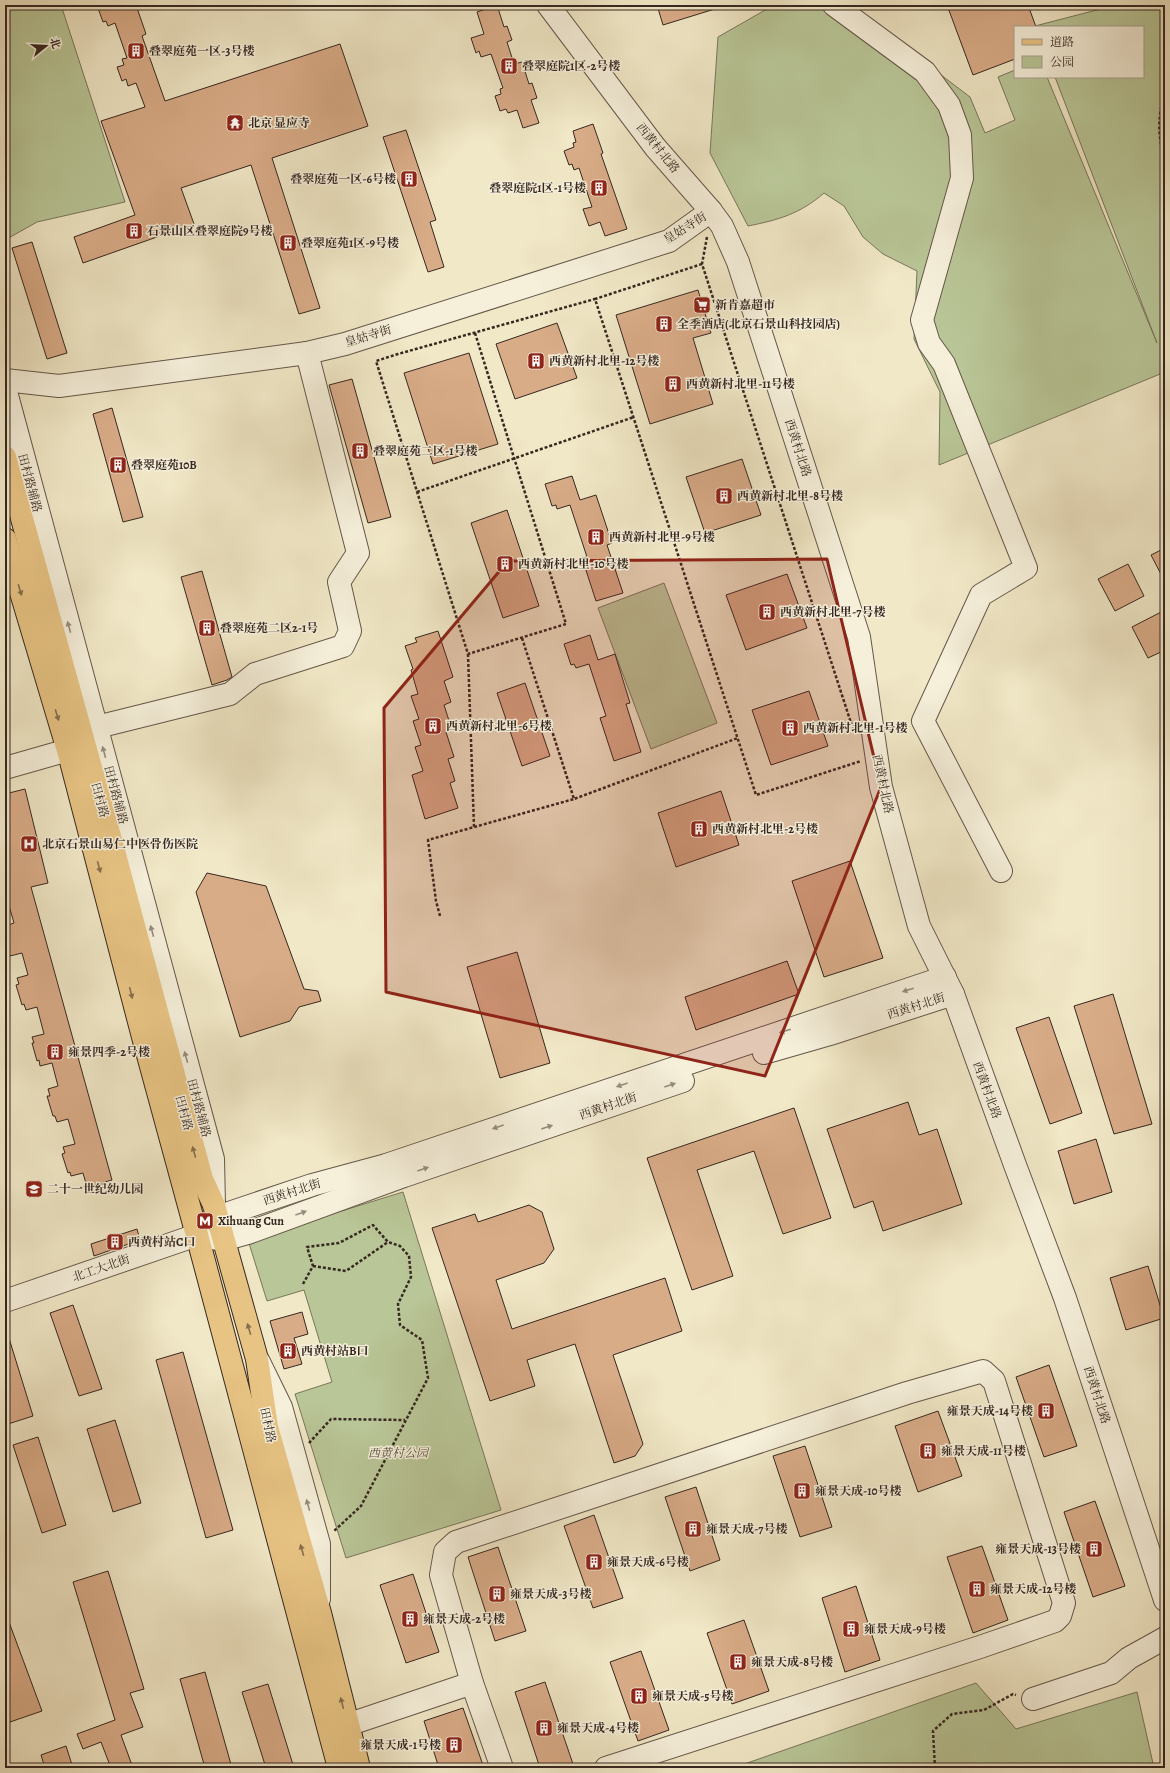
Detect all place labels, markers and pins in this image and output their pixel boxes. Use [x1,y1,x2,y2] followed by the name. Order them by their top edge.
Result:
[126,41,146,61] building icon: 叠翠庭苑一区-3号楼
[149,43,254,59] place label: 叠翠庭苑一区-3号楼
[499,56,519,76] building icon: 叠翠庭院1区-2号楼
[522,58,620,74] place label: 叠翠庭院1区-2号楼
[225,113,245,133] temple icon: 北京 显应寺
[248,115,310,131] place label: 北京 显应寺
[399,169,419,189] building icon: 叠翠庭苑一区-6号楼
[290,171,396,187] place label: 叠翠庭苑一区-6号楼
[589,178,609,198] building icon: 叠翠庭院1区-1号楼
[489,180,586,196] place label: 叠翠庭院1区-1号楼
[124,221,144,241] building icon: 石景山区叠翠庭院9号楼
[147,223,273,239] place label: 石景山区叠翠庭院9号楼
[278,233,298,253] building icon: 叠翠庭苑1区-9号楼
[301,235,399,251] place label: 叠翠庭苑1区-9号楼
[692,295,712,315] supermarket icon: 新肯嘉超市
[715,297,775,313] place label: 新肯嘉超市
[654,314,674,334] building icon: 全季酒店(北京石景山科技园店)
[677,316,840,332] place label: 全季酒店(北京石景山科技园店)
[526,351,546,371] building icon: 西黄新村北里-12号楼
[549,353,659,369] place label: 西黄新村北里-12号楼
[663,374,683,394] building icon: 西黄新村北里-11号楼
[686,376,795,392] place label: 西黄新村北里-11号楼
[350,441,370,461] building icon: 叠翠庭苑二区-1号楼
[373,443,478,459] place label: 叠翠庭苑二区-1号楼
[108,455,128,475] building icon: 叠翠庭苑10B
[131,457,197,473] place label: 叠翠庭苑10B
[714,486,734,506] building icon: 西黄新村北里-8号楼
[737,488,843,504] place label: 西黄新村北里-8号楼
[586,527,606,547] building icon: 西黄新村北里-9号楼
[609,529,715,545] place label: 西黄新村北里-9号楼
[495,554,515,574] building icon: 西黄新村北里-10号楼
[518,556,629,572] place label: 西黄新村北里-10号楼
[757,602,777,622] building icon: 西黄新村北里-7号楼
[780,604,885,620] place label: 西黄新村北里-7号楼
[197,618,217,638] building icon: 叠翠庭苑二区2-1号
[220,620,318,636] place label: 叠翠庭苑二区2-1号
[423,716,443,736] building icon: 西黄新村北里-6号楼
[446,718,552,734] place label: 西黄新村北里-6号楼
[780,718,800,738] building icon: 西黄新村北里-1号楼
[803,720,908,736] place label: 西黄新村北里-1号楼
[689,819,709,839] building icon: 西黄新村北里-2号楼
[712,821,818,837] place label: 西黄新村北里-2号楼
[19,834,39,854] hospital icon: 北京石景山易仁中医骨伤医院
[42,836,198,852] place label: 北京石景山易仁中医骨伤医院
[45,1042,65,1062] building icon: 雍景四季-2号楼
[68,1044,150,1060] place label: 雍景四季-2号楼
[24,1179,44,1199] school or university icon: 二十一世纪幼儿园
[47,1181,143,1197] place label: 二十一世纪幼儿园
[195,1211,215,1231] metro station icon: Xihuang Cun
[218,1213,284,1229] place label: Xihuang Cun
[105,1232,125,1252] building icon: 西黄村站C口
[128,1234,195,1250] place label: 西黄村站C口
[278,1341,298,1361] building icon: 西黄村站B口
[301,1343,369,1359] place label: 西黄村站B口
[1036,1401,1056,1421] building icon: 雍景天成-14号楼
[947,1403,1033,1419] place label: 雍景天成-14号楼
[918,1441,938,1461] building icon: 雍景天成-11号楼
[941,1443,1026,1459] place label: 雍景天成-11号楼
[792,1481,812,1501] building icon: 雍景天成-10号楼
[815,1483,902,1499] place label: 雍景天成-10号楼
[683,1519,703,1539] building icon: 雍景天成-7号楼
[706,1521,787,1537] place label: 雍景天成-7号楼
[1084,1539,1104,1559] building icon: 雍景天成-13号楼
[995,1541,1081,1557] place label: 雍景天成-13号楼
[584,1552,604,1572] building icon: 雍景天成-6号楼
[607,1554,689,1570] place label: 雍景天成-6号楼
[967,1579,987,1599] building icon: 雍景天成-12号楼
[990,1581,1076,1597] place label: 雍景天成-12号楼
[487,1584,507,1604] building icon: 雍景天成-3号楼
[510,1586,591,1602] place label: 雍景天成-3号楼
[400,1609,420,1629] building icon: 雍景天成-2号楼
[423,1611,505,1627] place label: 雍景天成-2号楼
[841,1619,861,1639] building icon: 雍景天成-9号楼
[864,1621,946,1637] place label: 雍景天成-9号楼
[728,1652,748,1672] building icon: 雍景天成-8号楼
[751,1654,833,1670] place label: 雍景天成-8号楼
[629,1686,649,1706] building icon: 雍景天成-5号楼
[652,1688,733,1704] place label: 雍景天成-5号楼
[534,1718,554,1738] building icon: 雍景天成-4号楼
[557,1720,639,1736] place label: 雍景天成-4号楼
[444,1735,464,1755] building icon: 雍景天成-1号楼
[360,1737,441,1753] place label: 雍景天成-1号楼

